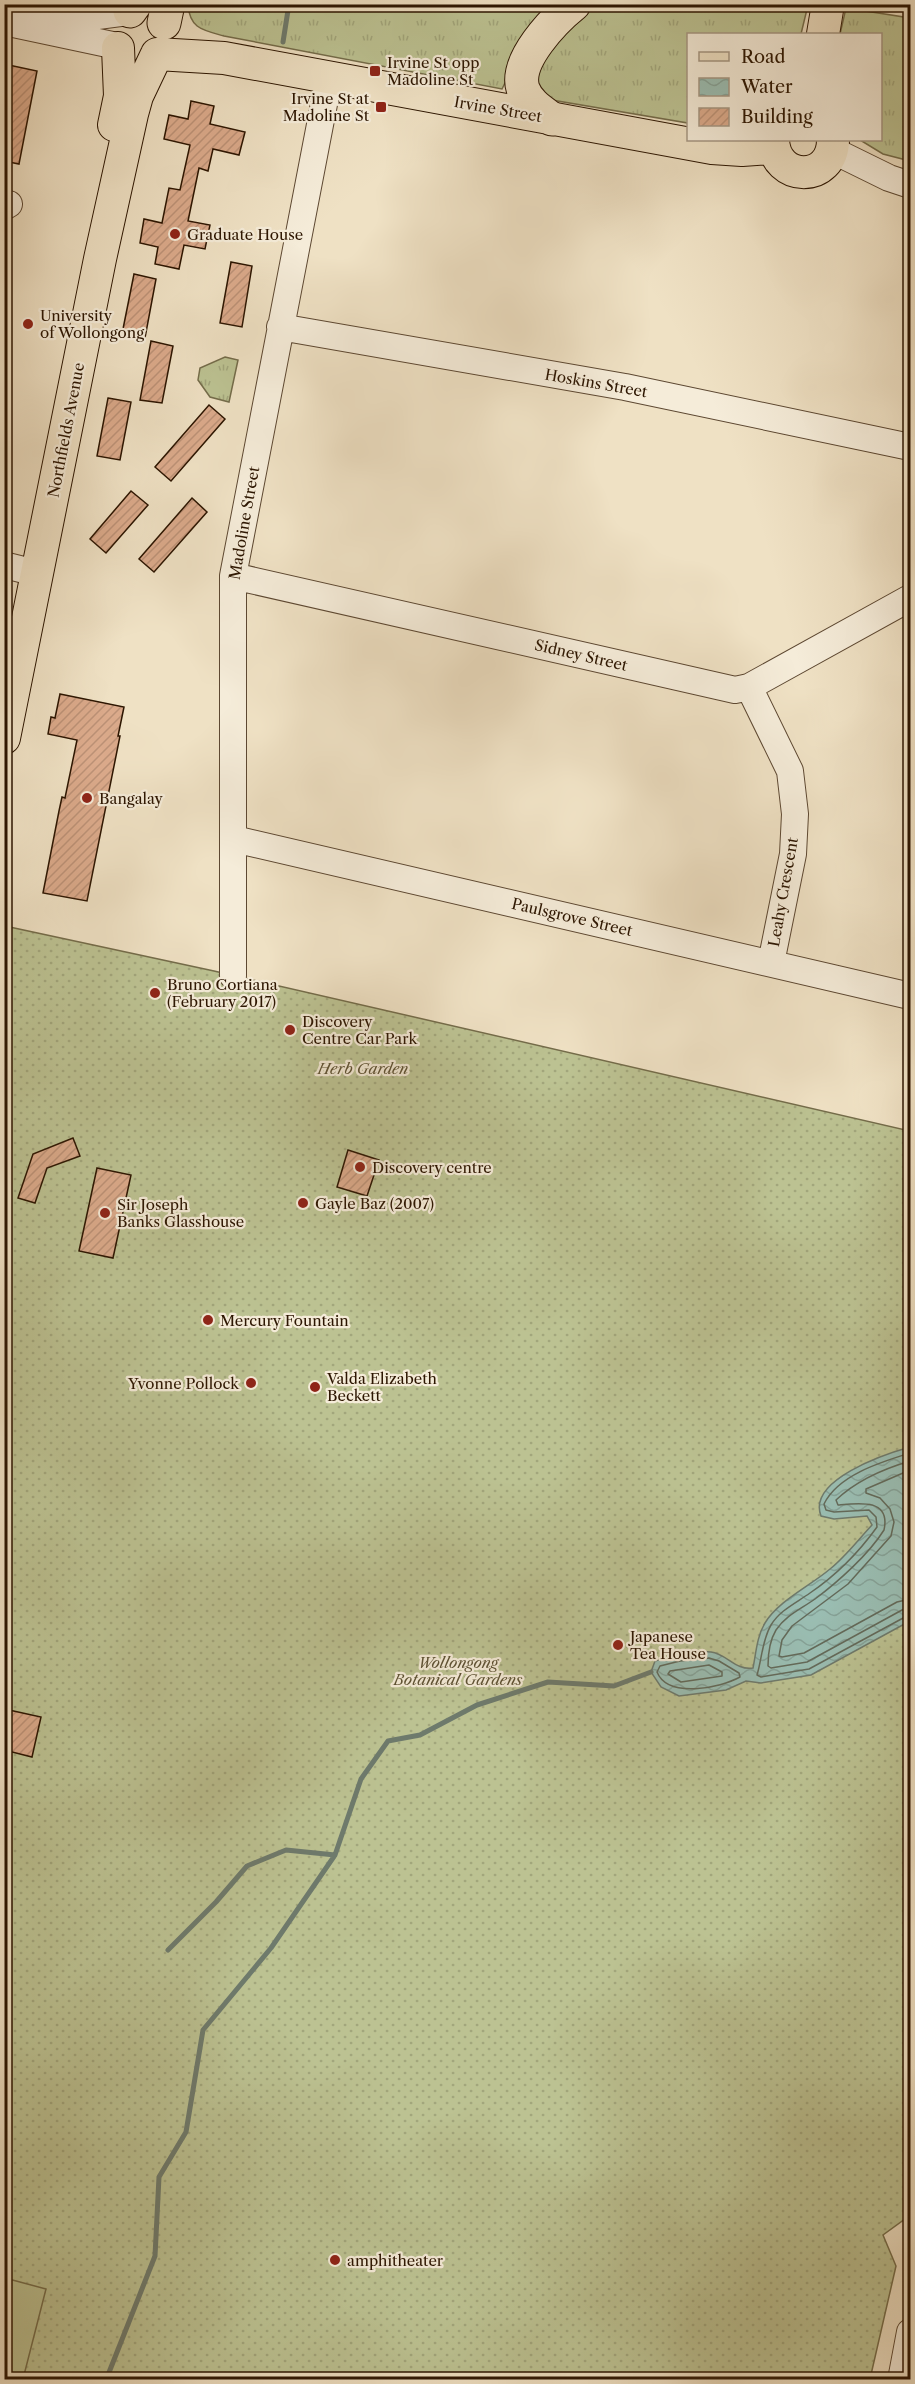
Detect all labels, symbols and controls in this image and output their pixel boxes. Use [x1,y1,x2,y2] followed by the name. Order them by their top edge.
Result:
[687,33,882,141] legend
[741,46,786,68] text: Road
[387,53,479,89] place label: Irvine St opp Madoline St
[368,64,382,78] marker: Irvine St opp Madoline St
[740,76,793,98] text: Water
[283,89,370,125] place label: Irvine St at Madoline St
[453,92,544,126] street label: Irvine Street
[374,100,388,114] marker: Irvine St at Madoline St
[741,106,813,128] text: Building
[187,225,303,244] place label: Graduate House
[168,227,182,241] marker: Graduate House
[40,306,144,342] place label: University of Wollongong
[21,317,35,331] marker: University of Wollongong
[44,361,88,499] street label: Northfields Avenue
[543,365,649,401] street label: Hoskins Street
[225,464,263,581] street label: Madoline Street
[533,635,630,675] street label: Sidney Street
[99,789,164,808] place label: Bangalay
[80,791,94,805] marker: Bangalay
[764,835,802,948] street label: Leahy Crescent
[510,894,635,940] street label: Paulsgrove Street
[167,975,278,1011] place label: Bruno Cortiana (February 2017)
[148,986,162,1000] marker: Bruno Cortiana (February 2017)
[302,1012,419,1048] place label: Discovery Centre Car Park
[283,1023,297,1037] marker: Discovery Centre Car Park
[317,1059,408,1078] park label: Herb Garden
[372,1158,492,1177] place label: Discovery centre
[353,1160,367,1174] marker: Discovery centre
[315,1194,434,1213] place label: Gayle Baz (2007)
[117,1195,244,1231] place label: Sir Joseph Banks Glasshouse
[296,1196,310,1210] marker: Gayle Baz (2007)
[98,1206,112,1220] marker: Sir Joseph Banks Glasshouse
[220,1311,349,1330] place label: Mercury Fountain
[201,1313,215,1327] marker: Mercury Fountain
[326,1369,437,1405] place label: Valda Elizabeth Beckett
[127,1374,240,1393] place label: Yvonne Pollock
[244,1376,258,1390] marker: Yvonne Pollock
[308,1380,322,1394] marker: Valda Elizabeth Beckett
[628,1627,706,1663] place label: Japanese Tea House
[611,1638,625,1652] marker: Japanese Tea House
[393,1653,523,1689] park label: Wollongong Botanical Gardens
[347,2251,444,2270] place label: amphitheater
[328,2253,342,2267] marker: amphitheater

